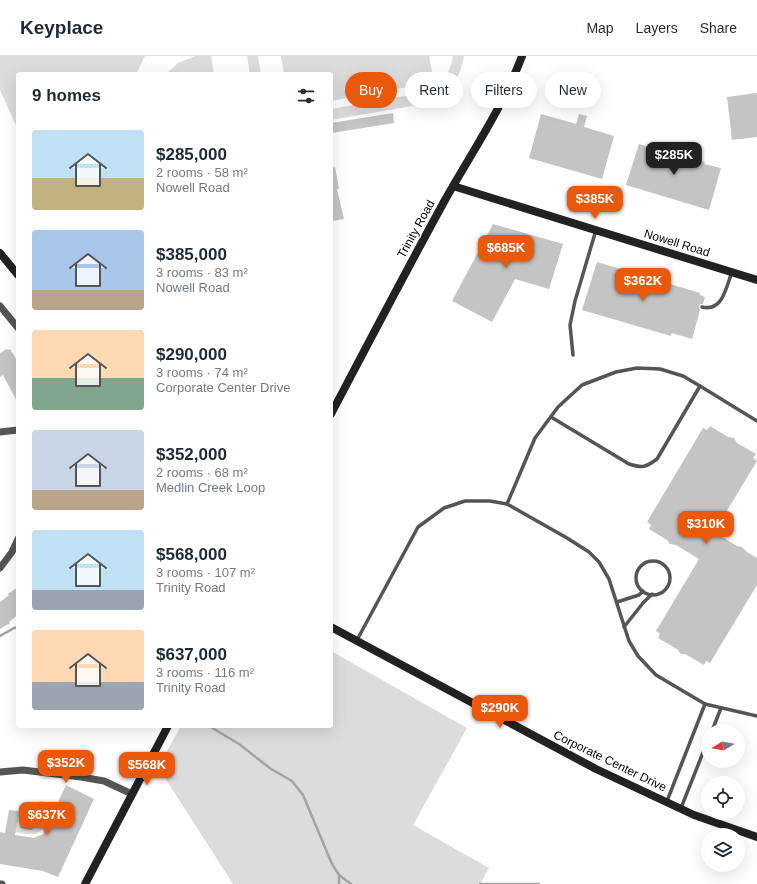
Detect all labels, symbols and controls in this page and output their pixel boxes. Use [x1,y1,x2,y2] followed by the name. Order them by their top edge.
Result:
[20,17,103,38] text: Keyplace
[586,20,614,36] text: Map
[636,20,678,36] text: Layers
[700,20,737,36] text: Share
[345,72,397,108] chip: Buy
[405,72,463,108] chip: Rent
[471,72,537,108] chip: Filters
[545,72,601,108] chip: New
[295,85,317,107] icon: filters
[32,86,101,105] text: 9 homes
[646,142,702,176] pin: $285K
[156,145,227,164] text: $285,000
[64,146,112,194] icon: home
[655,147,693,162] text: $285K
[156,165,248,180] text: 2 rooms · 58 m²
[156,180,230,195] text: Nowell Road
[567,186,623,220] pin: $385K
[576,191,614,206] text: $385K
[394,198,438,260] street label: Trinity Road
[642,226,712,260] street label: Nowell Road
[478,235,534,269] pin: $685K
[487,240,525,255] text: $685K
[156,245,227,264] text: $385,000
[64,246,112,294] icon: home
[156,265,248,280] text: 3 rooms · 83 m²
[615,268,671,302] pin: $362K
[624,273,662,288] text: $362K
[156,280,230,295] text: Nowell Road
[156,345,227,364] text: $290,000
[64,346,112,394] icon: home
[156,365,248,380] text: 3 rooms · 74 m²
[156,380,290,395] text: Corporate Center Drive
[156,445,227,464] text: $352,000
[64,446,112,494] icon: home
[156,465,248,480] text: 2 rooms · 68 m²
[156,480,265,495] text: Medlin Creek Loop
[678,511,734,545] pin: $310K
[687,516,725,531] text: $310K
[156,545,227,564] text: $568,000
[64,546,112,594] icon: home
[156,565,255,580] text: 3 rooms · 107 m²
[156,580,226,595] text: Trinity Road
[156,645,227,664] text: $637,000
[64,646,112,694] icon: home
[156,665,254,680] text: 3 rooms · 116 m²
[156,680,226,695] text: Trinity Road
[472,695,528,729] pin: $290K
[481,700,519,715] text: $290K
[701,724,745,768] north arrow
[701,724,745,872] map controls
[551,728,669,795] street label: Corporate Center Drive
[38,750,94,784] pin: $352K
[119,752,175,786] pin: $568K
[47,755,85,770] text: $352K
[128,757,166,772] text: $568K
[701,776,745,820] button: locate
[19,802,75,836] pin: $637K
[28,807,66,822] text: $637K
[701,828,745,872] button: layers

